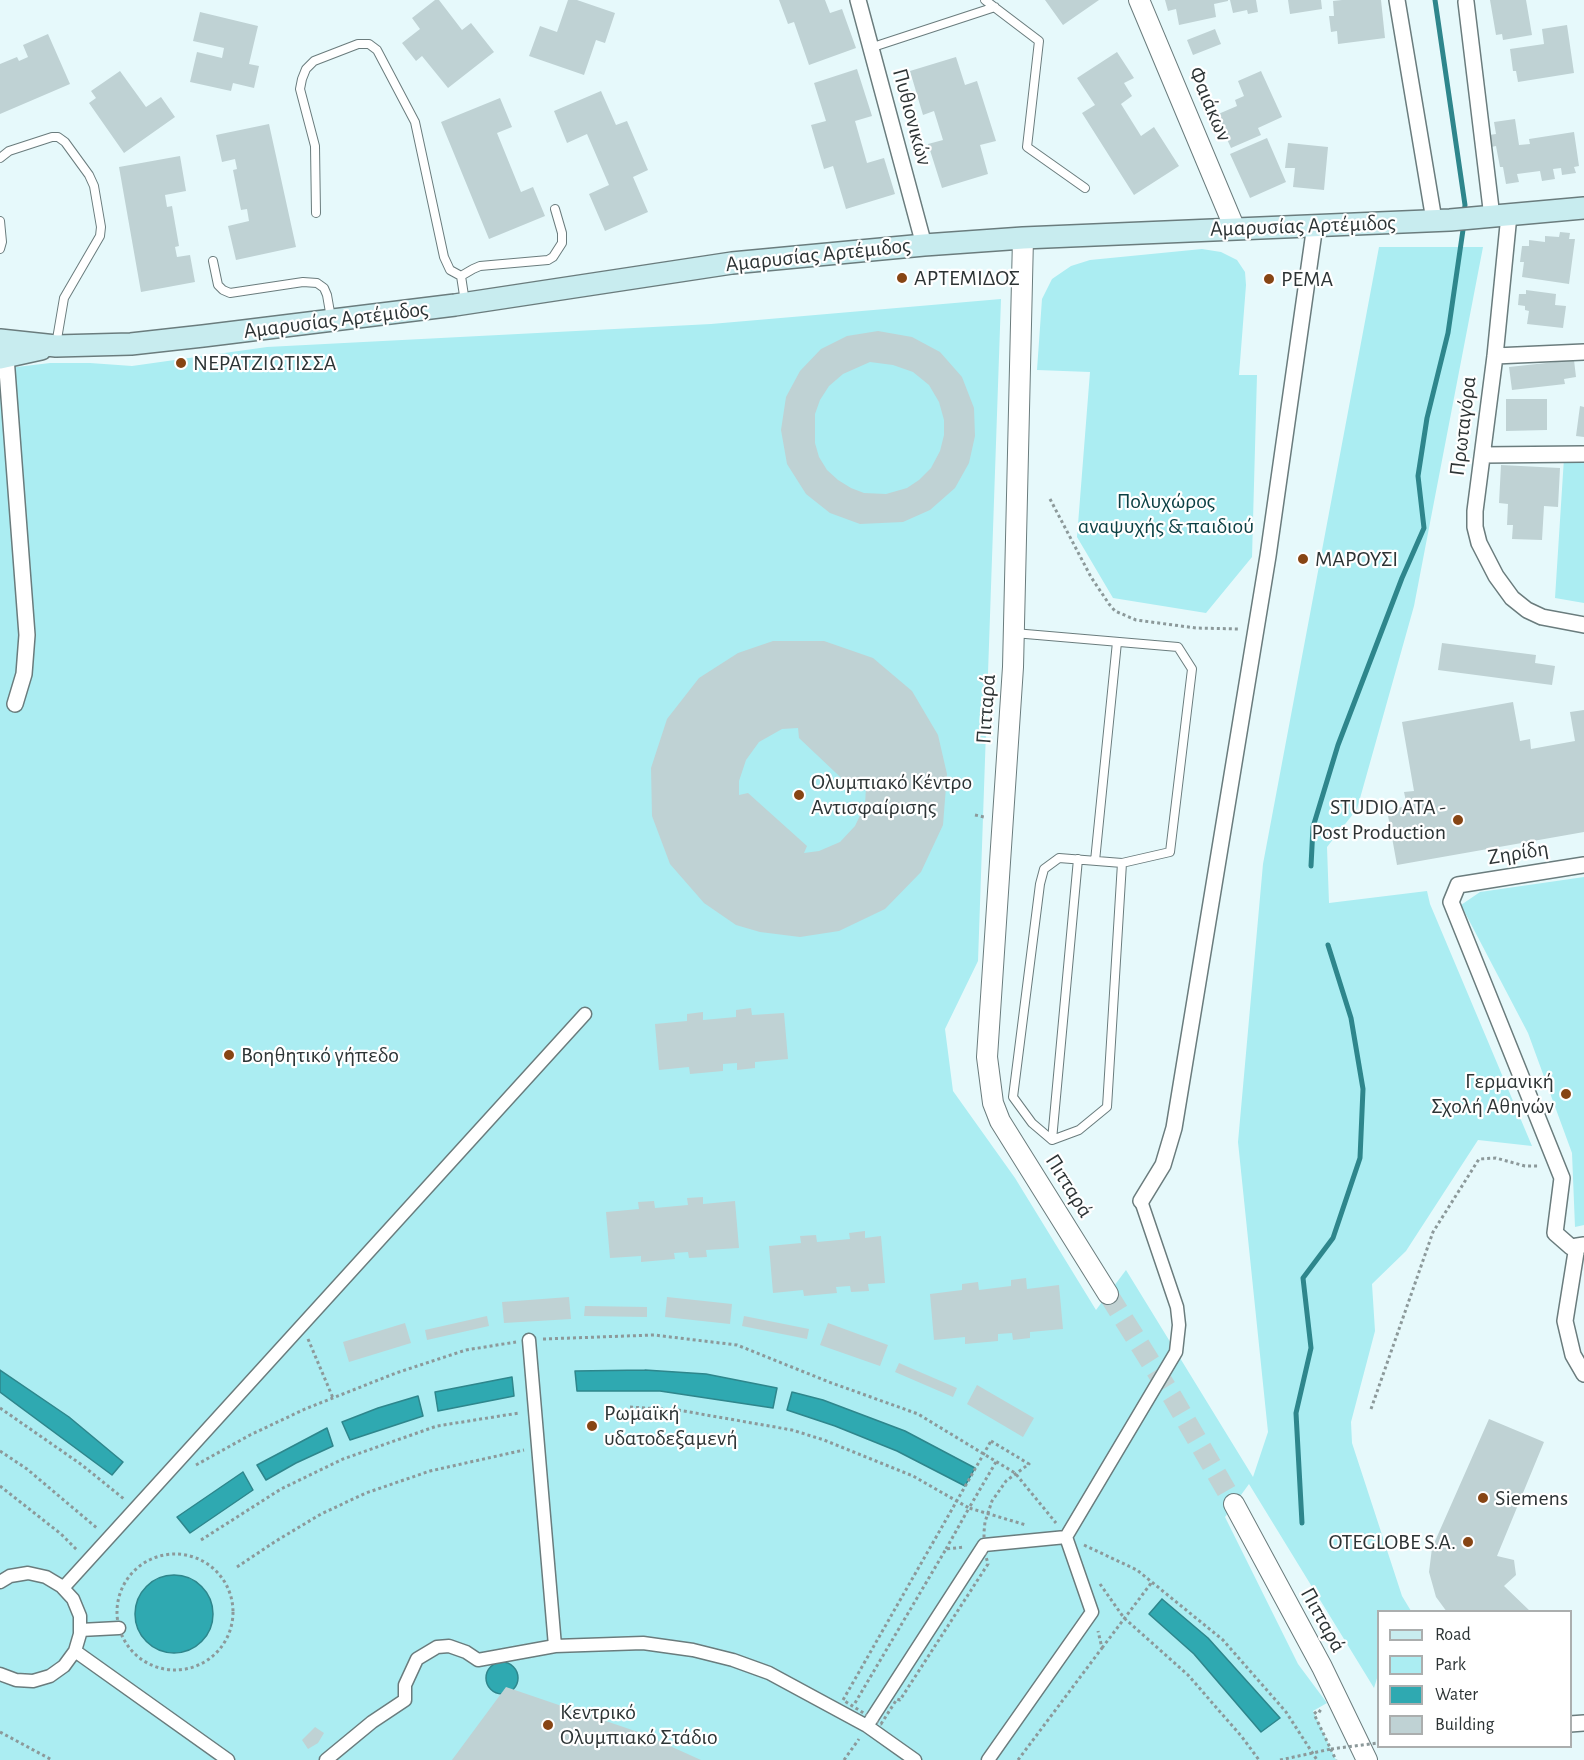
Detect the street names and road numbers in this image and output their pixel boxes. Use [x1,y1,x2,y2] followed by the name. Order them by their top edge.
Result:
[1183,63,1237,145] street label: Φαιάκων
[886,66,938,168] street label: Πυθιονικών
[1210,210,1396,242] street label: Αμαρυσίας Αρτέμιδος
[724,232,912,278] street label: Αμαρυσίας Αρτέμιδος
[242,296,430,344] street label: Αμαρυσίας Αρτέμιδος
[1444,375,1482,477] street label: Πρωταγόρα
[970,673,1002,745] street label: Πιτταρά
[1486,835,1550,871] street label: Ζηρίδη
[1039,1149,1099,1223] street label: Πιτταρά
[1295,1583,1351,1657] street label: Πιτταρά

